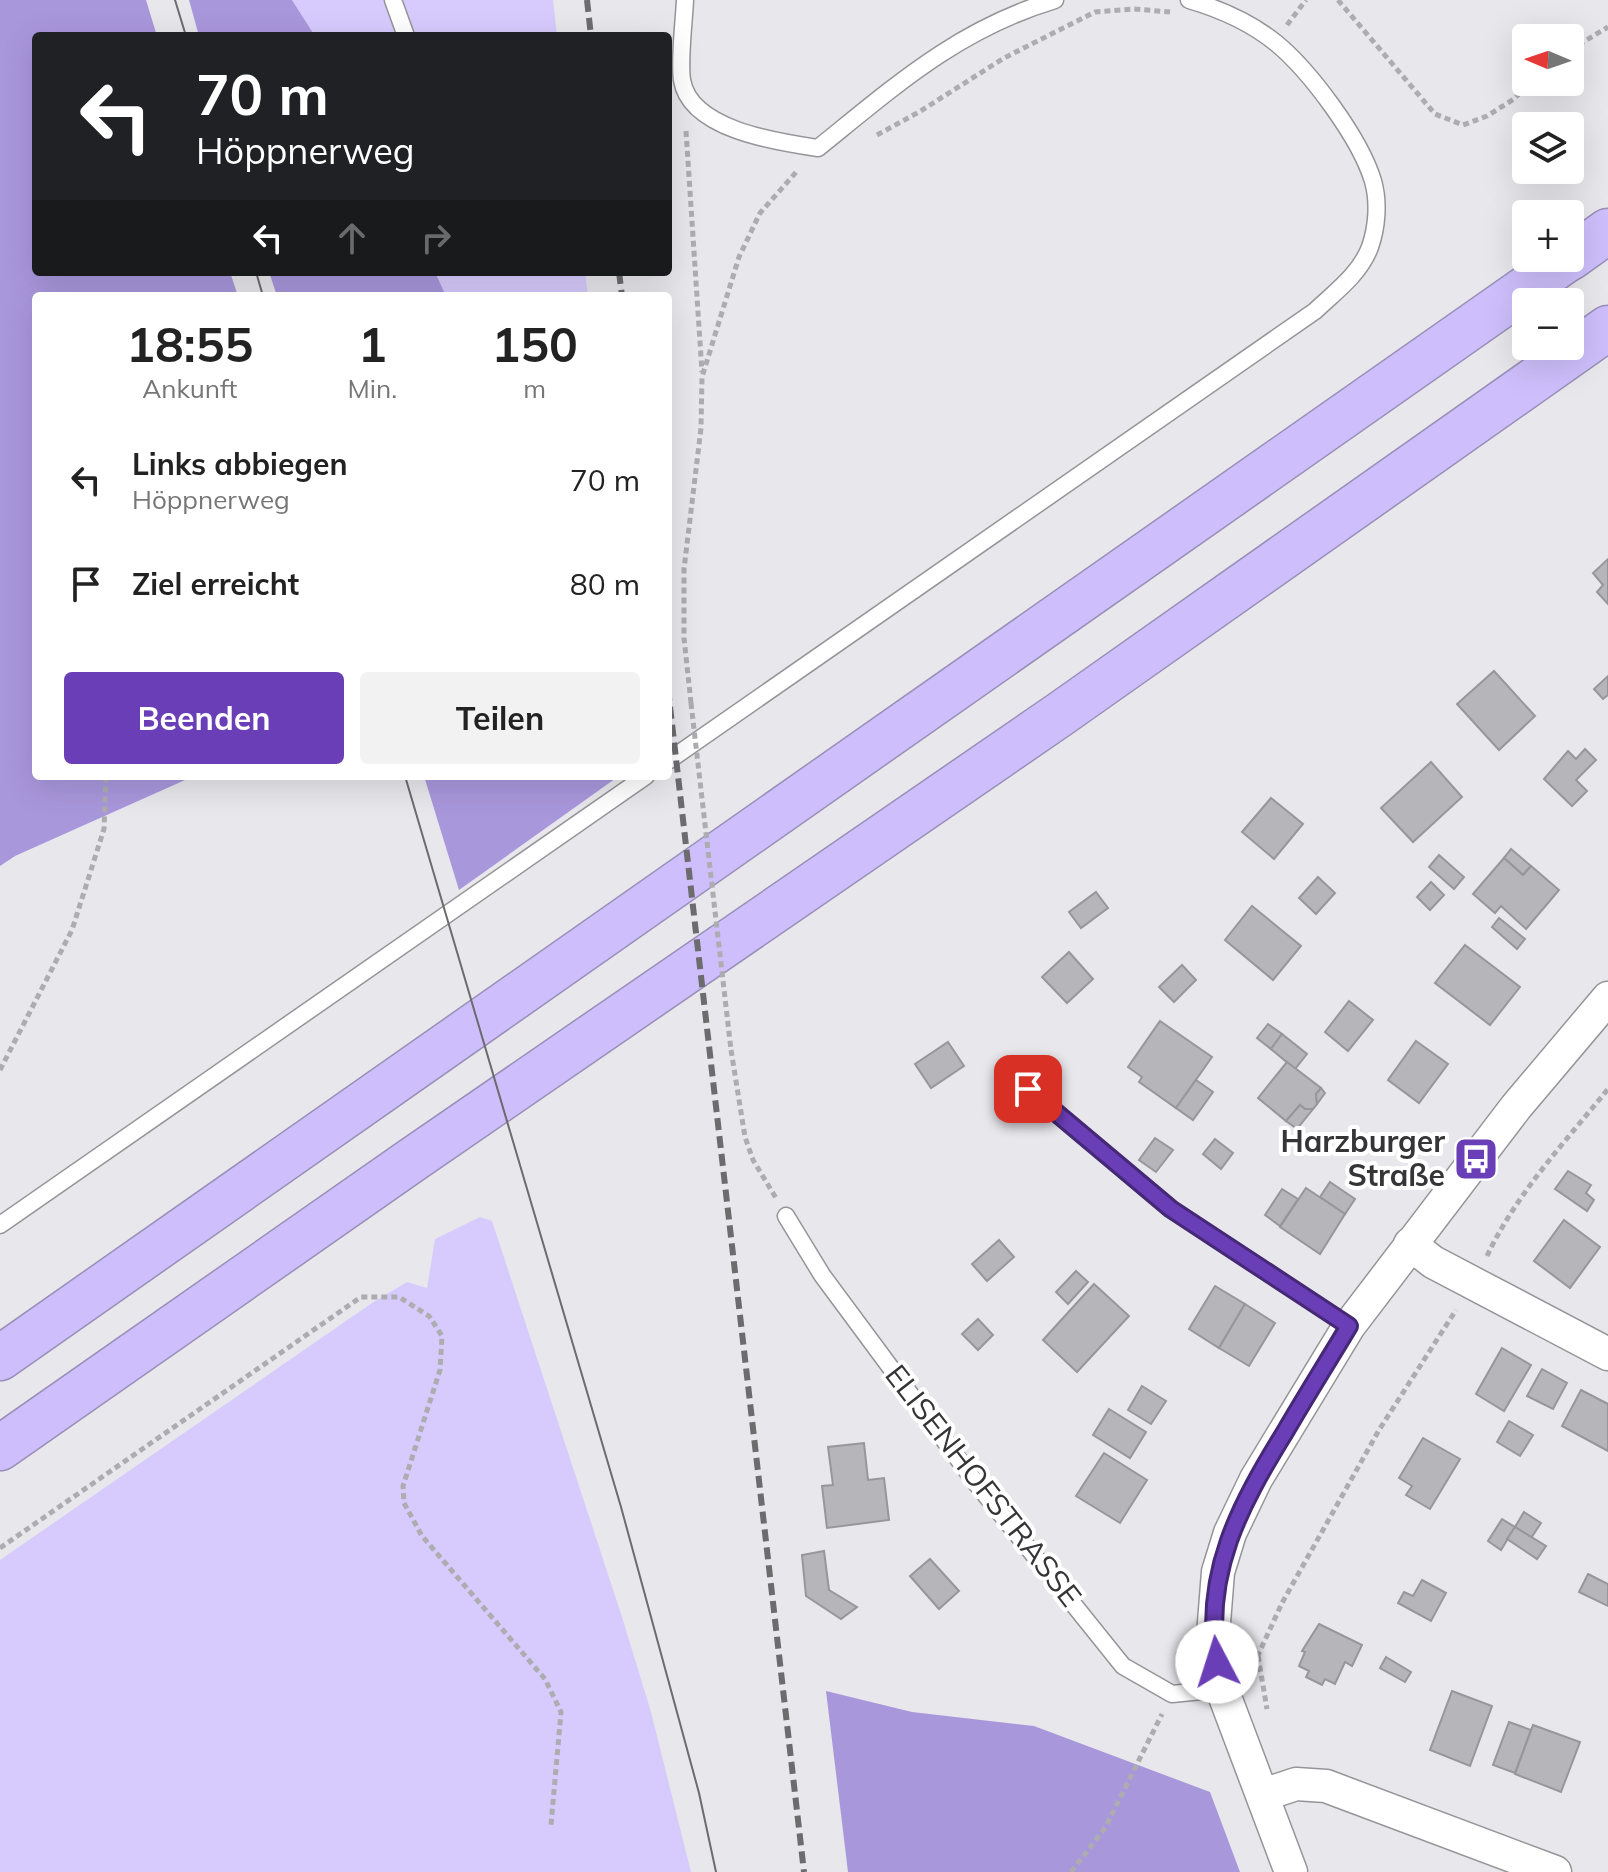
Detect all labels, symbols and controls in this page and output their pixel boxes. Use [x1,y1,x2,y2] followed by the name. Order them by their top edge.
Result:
[1512,24,1584,96] north arrow
[1512,24,1584,360] map controls
[196,59,329,129] text: 70 m
[64,64,168,168] icon: left
[1512,112,1584,184] button: layers
[196,128,414,173] text: Höppnerweg
[1512,200,1584,272] button: +
[246,216,290,260] icon: left
[330,216,374,260] icon: ahead
[414,216,458,260] icon: right
[1512,288,1584,360] button: −
[126,314,253,374] text: 18:55
[358,314,387,374] text: 1
[491,314,578,374] text: 150
[142,372,237,405] text: Ankunft
[348,372,397,405] text: Min.
[523,372,546,405] text: m
[132,445,348,483] text: Links abbiegen
[64,458,108,502] icon: left
[570,461,640,499] text: 70 m
[132,483,290,516] text: Höppnerweg
[64,562,108,606] icon: arrive
[132,565,299,603] text: Ziel erreicht
[570,565,640,603] text: 80 m
[64,672,344,764] button: Beenden
[360,672,640,764] button: Teilen
[994,1055,1062,1123] pin
[1006,1067,1050,1111] icon: arrive
[1281,1122,1445,1194] place label: Harzburger Straße
[1452,1135,1500,1183] bus stop icon: Harzburger Straße
[878,1357,1090,1614] street label: ELISENHOFSTRASSE
[1175,1620,1259,1704] position arrow

